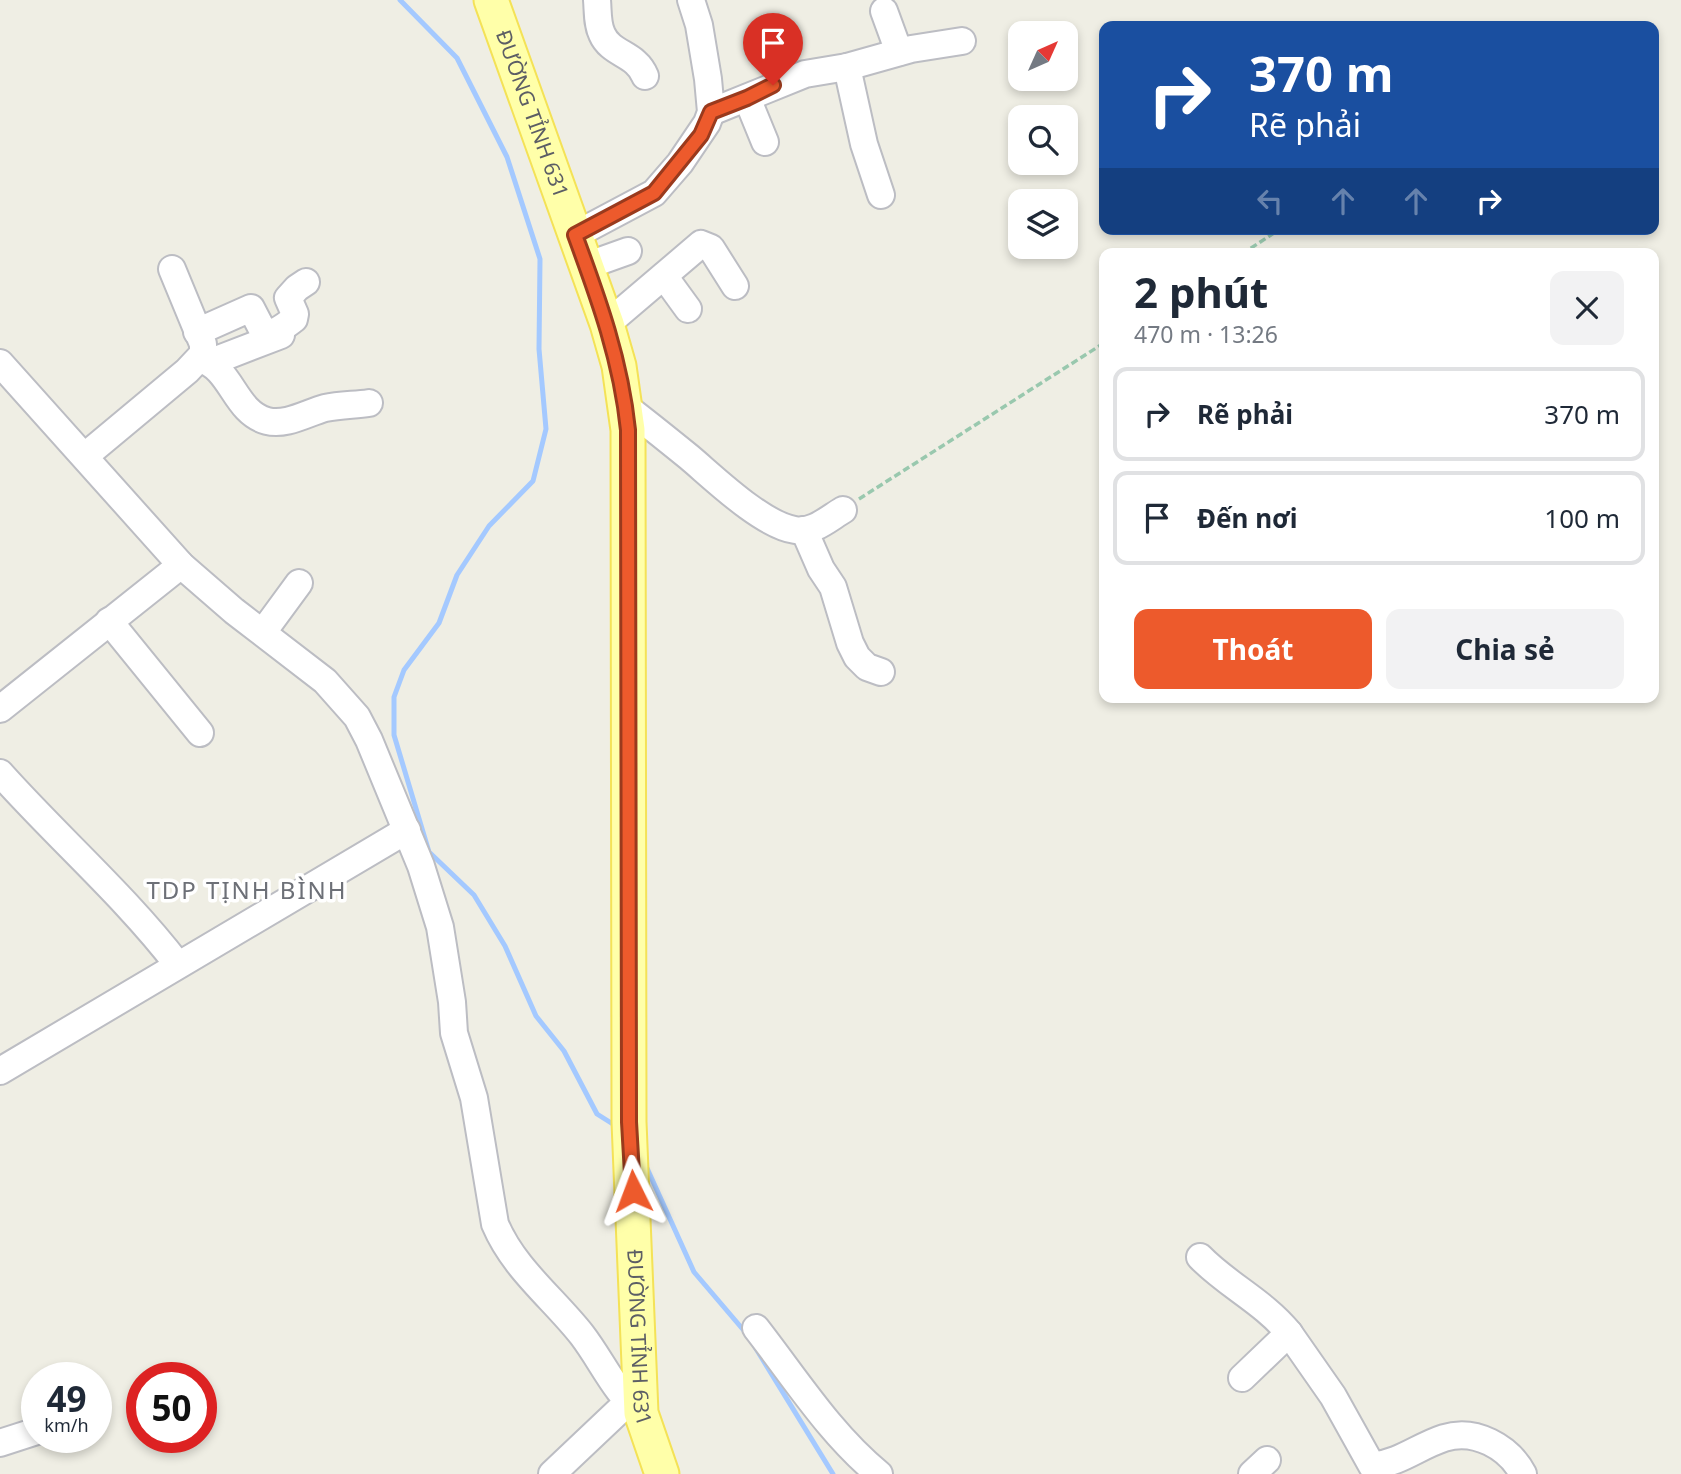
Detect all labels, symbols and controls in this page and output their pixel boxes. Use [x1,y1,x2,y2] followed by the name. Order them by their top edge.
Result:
[743,13,803,85] pin
[1008,21,1078,91] north arrow
[1008,21,1078,259] map controls
[754,24,792,62] icon: arrive
[490,26,576,201] street label: ĐƯỜNG TỈNH 631
[1249,40,1394,106] text: 370 m
[1134,49,1225,140] icon: right
[1249,103,1361,146] text: Rẽ phải
[1008,105,1078,175] button: search
[1251,182,1289,220] icon: left
[1324,182,1362,220] icon: ahead
[1397,182,1435,220] icon: ahead
[1470,182,1508,220] icon: right
[1008,189,1078,259] button: layers
[1134,263,1268,320] text: 2 phút
[1550,271,1624,345] button: close
[1134,318,1278,350] text: 470 m · 13:26
[1138,395,1176,433] icon: right
[1197,396,1293,432] text: Rẽ phải
[1544,396,1620,432] text: 370 m
[1138,499,1176,537] icon: arrive
[1197,500,1298,536] text: Đến nơi
[1544,500,1620,536] text: 100 m
[1134,609,1372,689] button: Thoát
[1386,609,1624,689] button: Chia sẻ
[146,873,348,906] district label: TDP TỊNH BÌNH
[596,1154,670,1228] position arrow
[621,1249,659,1429] street label: ĐƯỜNG TỈNH 631
[126,1362,217,1453] speed limit sign: 50
[46,1375,87,1422] text: 49
[44,1413,89,1437] text: km/h

